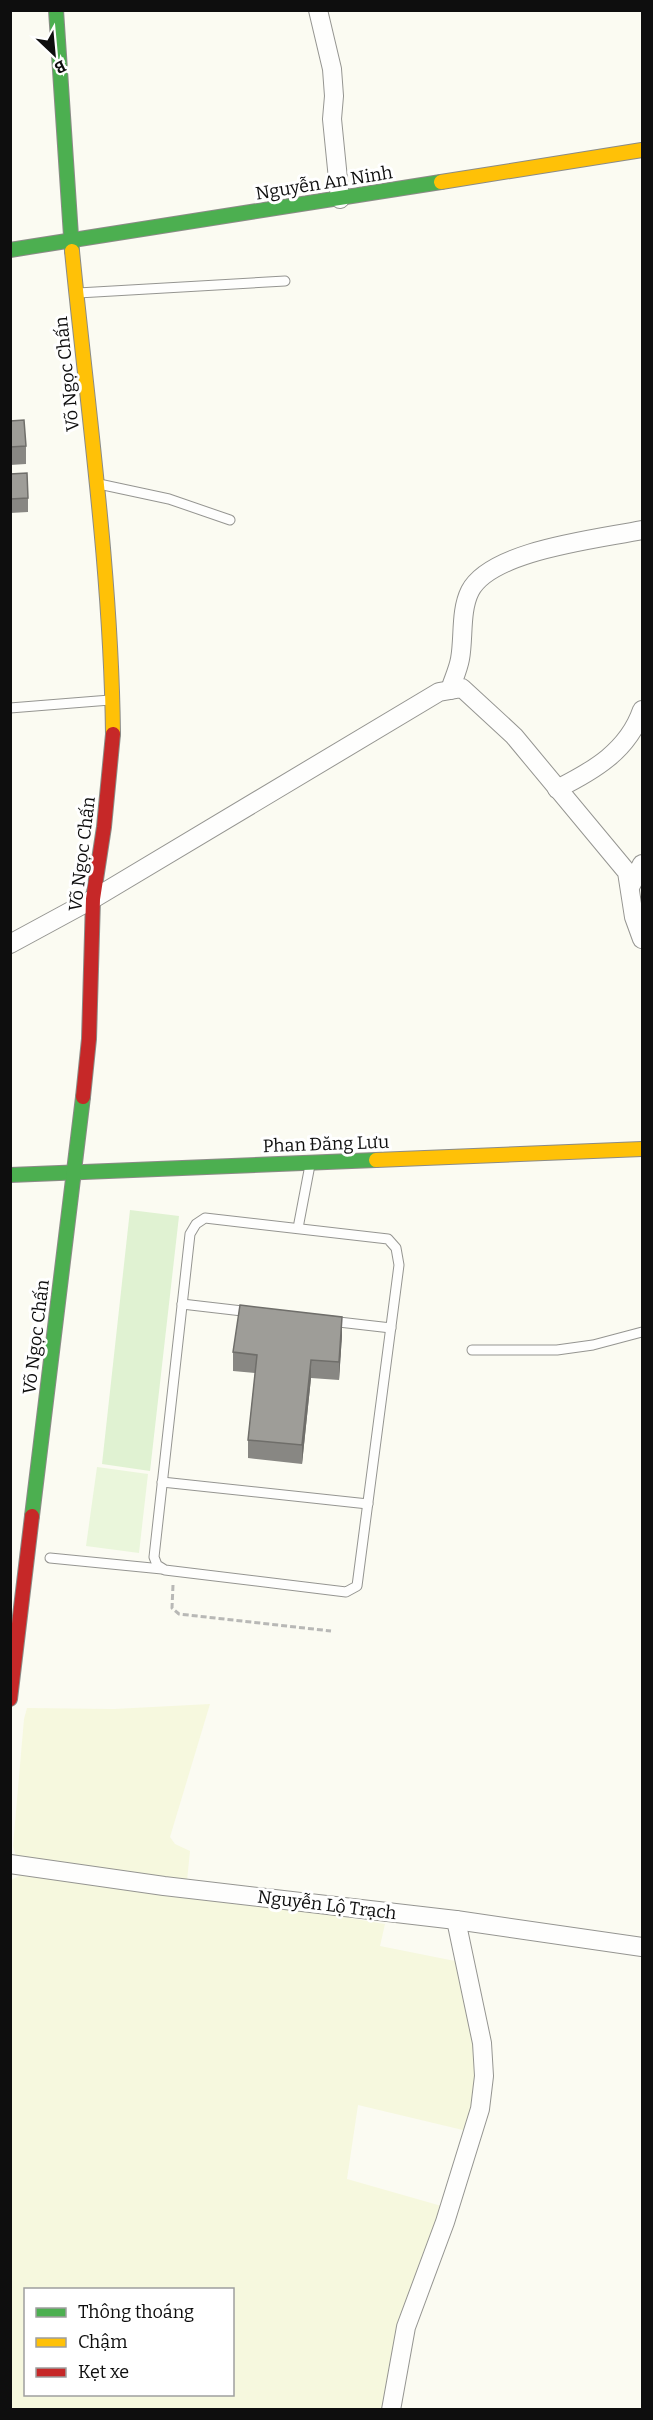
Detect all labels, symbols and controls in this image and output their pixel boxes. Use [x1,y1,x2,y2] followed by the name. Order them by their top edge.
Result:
[24,24,84,84] north arrow
[52,56,69,78] text: B
[254,161,394,205] street label: Nguyễn An Ninh
[50,315,84,433] street label: Võ Ngọc Chấn
[64,795,100,913] street label: Võ Ngọc Chấn
[263,1131,389,1157] street label: Phan Đăng Lưu
[18,1278,54,1396] street label: Võ Ngọc Chấn
[256,1886,398,1924] street label: Nguyễn Lộ Trạch
[24,2288,234,2396] legend
[78,2301,194,2323] text: Thông thoáng
[78,2331,127,2353] text: Chậm
[78,2361,129,2383] text: Kẹt xe

